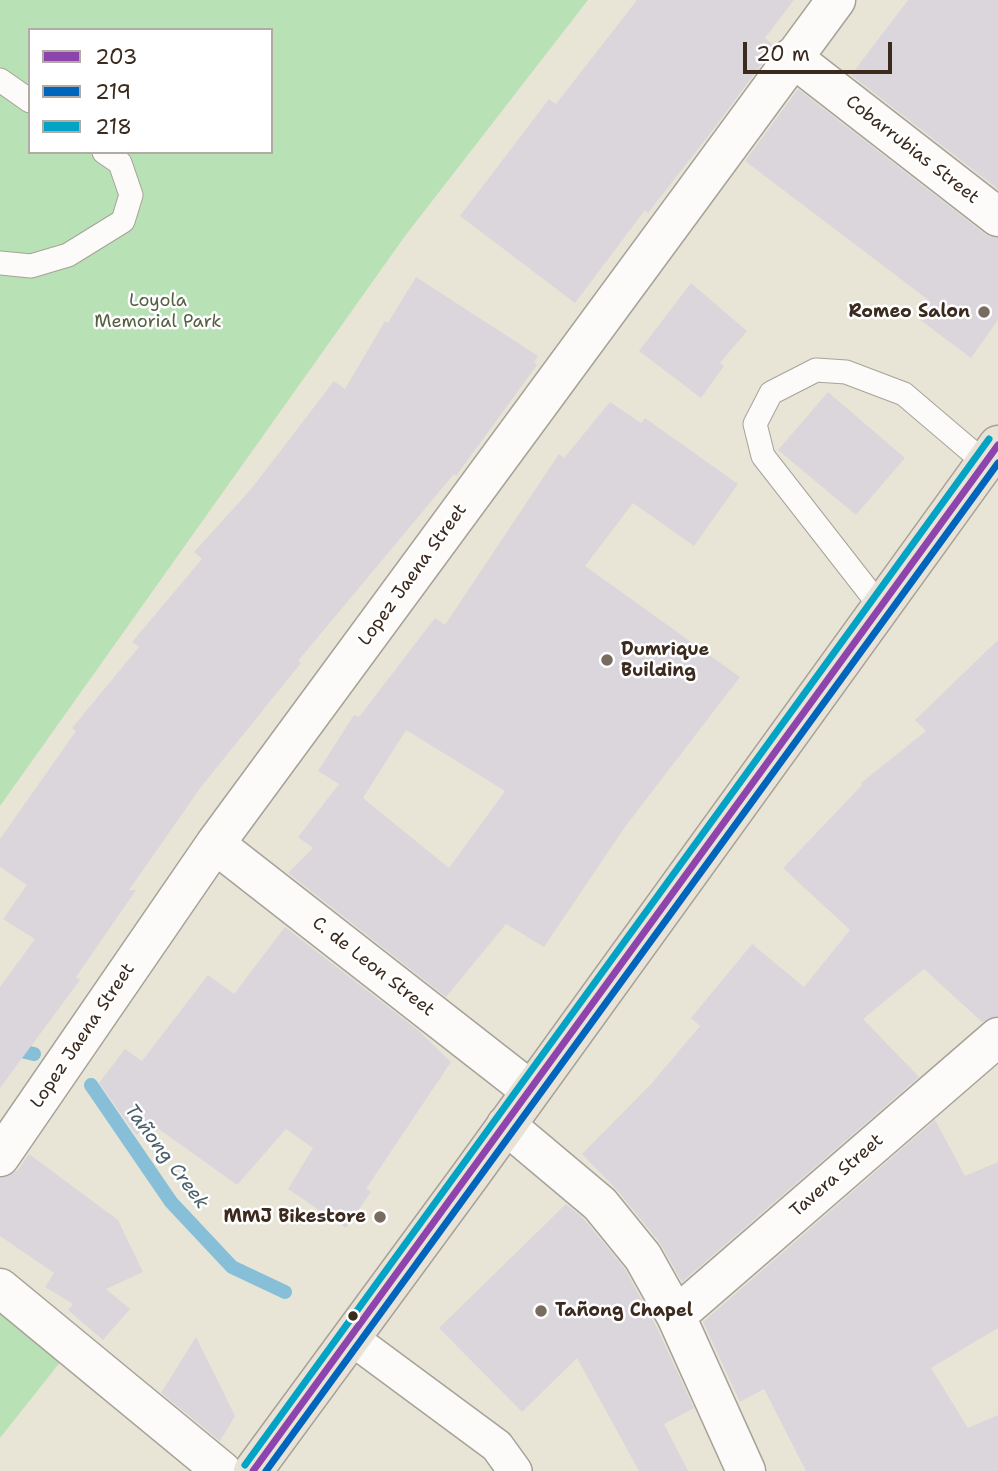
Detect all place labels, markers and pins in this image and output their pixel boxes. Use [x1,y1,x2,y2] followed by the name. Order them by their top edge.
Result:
[848,301,970,323] place label: Romeo Salon
[976,304,992,320] marker: Romeo Salon
[621,639,709,682] place label: Dumrique Building
[599,652,615,668] marker: Dumrique Building
[224,1206,366,1228] place label: MMJ Bikestore
[372,1209,388,1225] marker: MMJ Bikestore
[555,1300,693,1322] place label: Tañong Chapel
[533,1303,549,1319] marker: Tañong Chapel
[346,1309,360,1323] unlabelled marker

